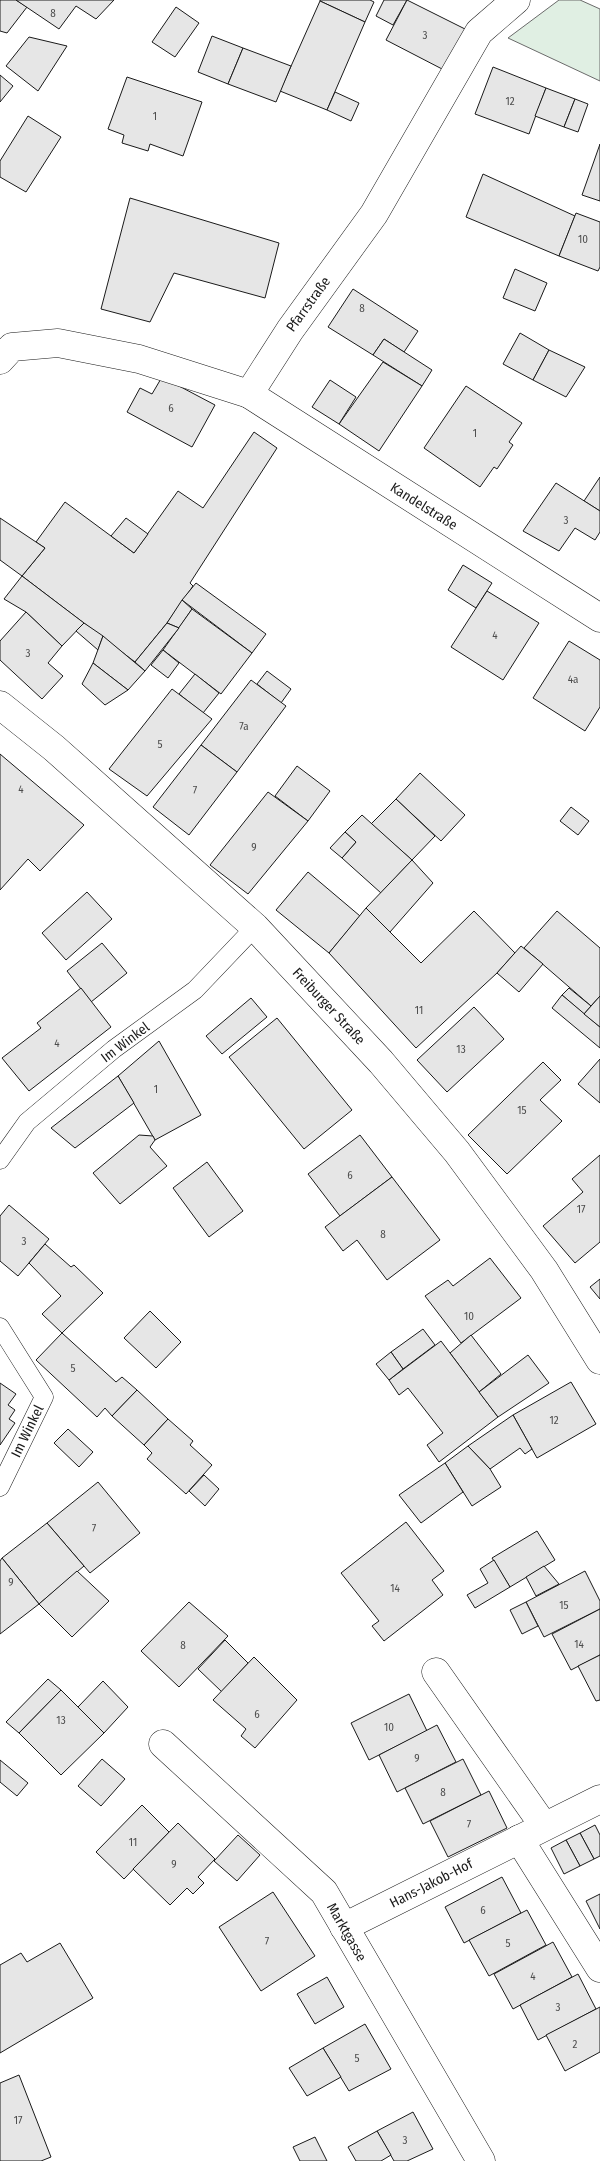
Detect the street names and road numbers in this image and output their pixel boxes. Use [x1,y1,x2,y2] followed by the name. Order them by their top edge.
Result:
[283,273,334,335] street label: Pfarrstraße
[387,479,461,534] street label: Kandelstraße
[289,964,369,1048] street label: Freiburger Straße
[98,1019,153,1066] street label: Im Winkel
[8,1402,48,1460] street label: Im Winkel
[387,1854,477,1912] street label: Hans-Jakob-Hof
[323,1900,370,1964] street label: Marktgasse

